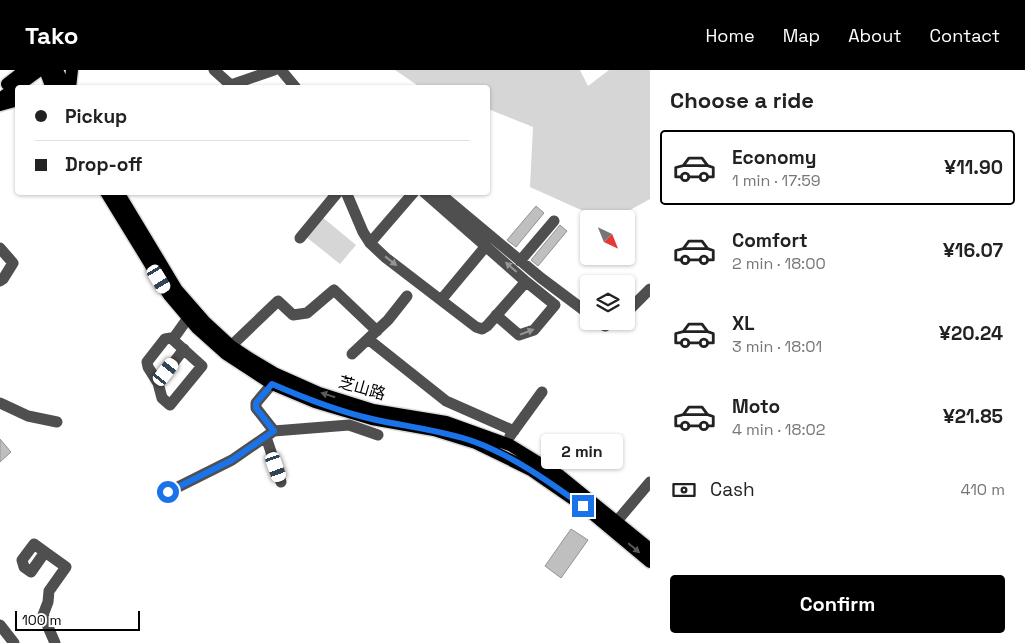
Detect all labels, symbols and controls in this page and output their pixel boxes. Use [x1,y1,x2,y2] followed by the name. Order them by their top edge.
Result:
[25,20,78,51] text: Tako
[706,24,755,47] text: Home
[783,24,820,47] text: Map
[848,24,902,47] text: About
[930,24,1000,47] text: Contact
[670,86,814,114] text: Choose a ride
[65,104,127,129] text: Pickup
[672,145,717,190] icon: car
[732,145,816,170] text: Economy
[65,152,143,177] text: Drop-off
[944,155,1003,180] text: ¥11.90
[732,170,821,191] text: 1 min · 17:59
[580,210,635,265] north arrow
[580,210,635,330] map controls
[672,228,717,273] icon: car
[732,228,808,253] text: Comfort
[943,238,1003,263] text: ¥16.07
[732,253,826,274] text: 2 min · 18:00
[384,256,397,267] one-way arrow
[504,261,517,272] one-way arrow
[144,262,173,296] car
[580,275,635,330] button: layers
[672,311,717,356] icon: car
[732,311,755,336] text: XL
[939,321,1003,346] text: ¥20.24
[520,328,535,336] one-way arrow
[732,336,822,357] text: 3 min · 18:01
[150,356,181,388] car
[336,371,388,405] street label: 芝山路
[320,391,335,399] one-way arrow
[672,394,717,439] icon: car
[732,394,780,419] text: Moto
[943,404,1003,429] text: ¥21.85
[732,419,825,440] text: 4 min · 18:02
[542,434,624,468] callout: 2 min
[561,441,603,462] text: 2 min
[264,450,287,484] car
[670,476,698,504] icon: cash
[710,477,755,502] text: Cash
[961,479,1005,500] text: 410 m
[157,481,179,503] route start
[572,495,594,517] route end
[627,543,640,554] one-way arrow
[670,575,1005,633] button: Confirm
[15,608,140,631] scale bar
[22,611,61,629] text: 100 m

